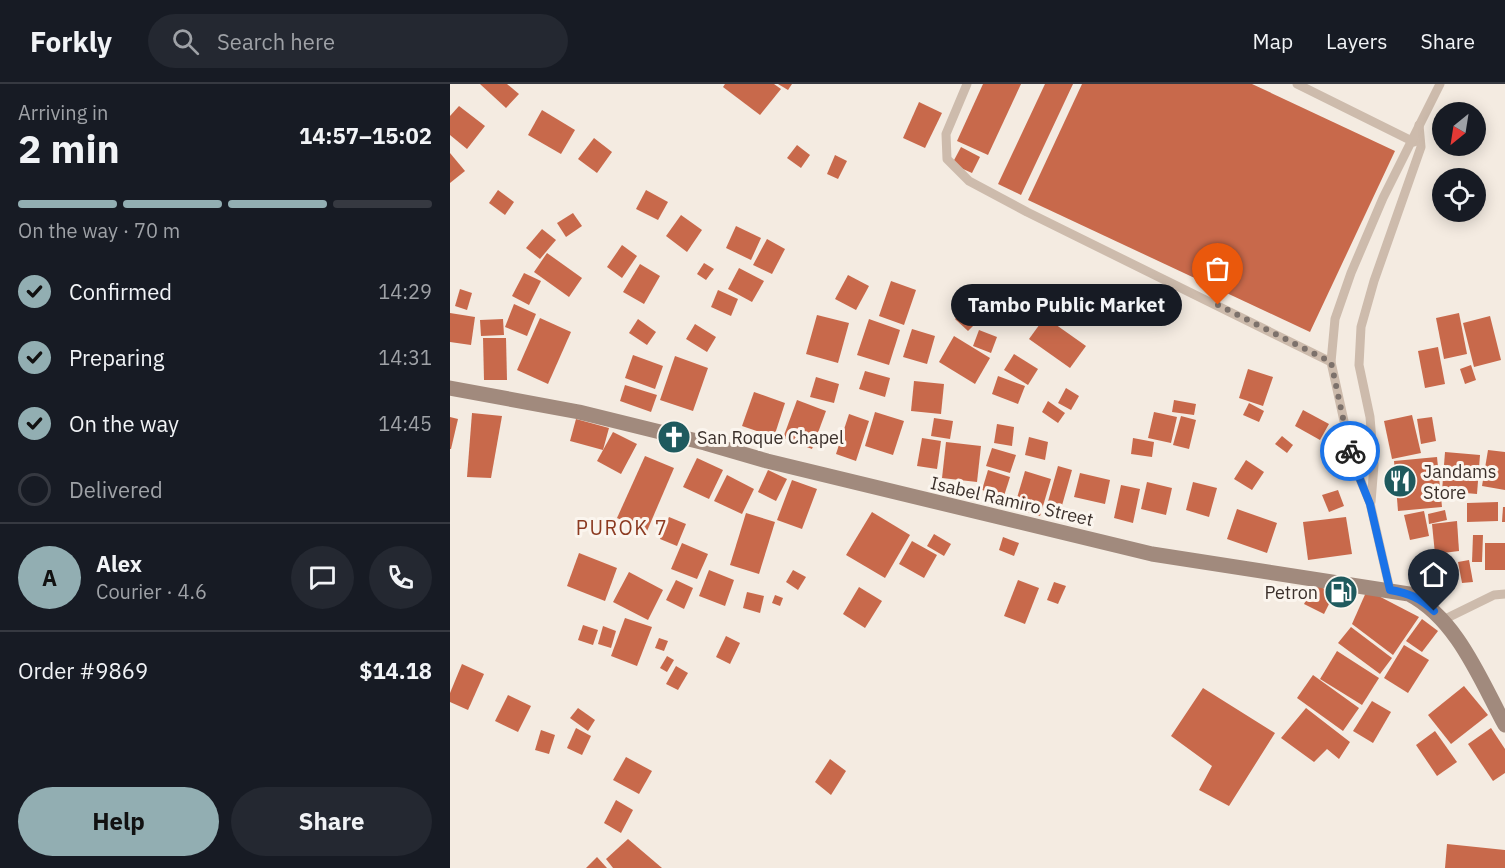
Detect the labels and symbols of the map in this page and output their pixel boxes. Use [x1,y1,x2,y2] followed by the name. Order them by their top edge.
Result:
[1432,102,1486,156] north arrow
[1192,243,1243,305] pin
[951,284,1182,326] callout: Tambo Public Market
[656,419,692,455] church icon: San Roque Chapel
[1320,421,1380,481] courier
[697,426,844,449] place label: San Roque Chapel
[1423,460,1497,504] place label: Jandams Store
[1382,463,1418,499] restaurant icon: Jandams Store
[928,471,1096,531] street label: Isabel Ramiro Street
[576,514,668,541] district label: PUROK 7
[1408,549,1459,611] pin
[1323,574,1359,610] fuel station icon: Petron
[1264,581,1318,604] place label: Petron

